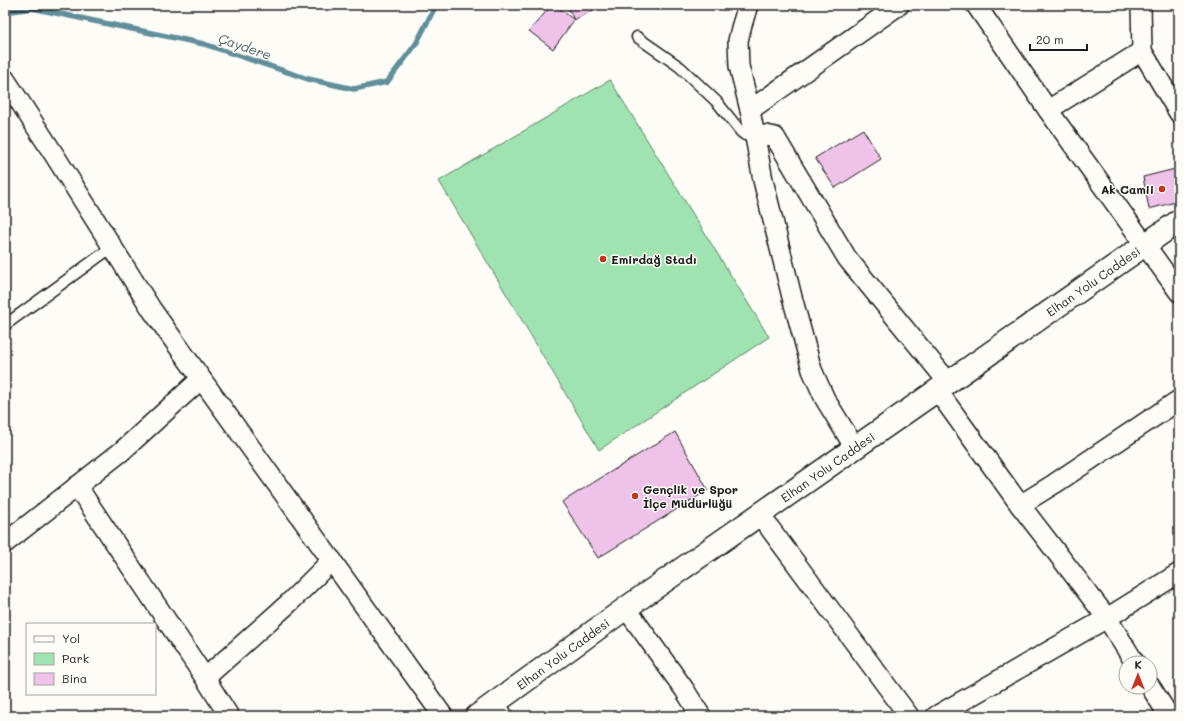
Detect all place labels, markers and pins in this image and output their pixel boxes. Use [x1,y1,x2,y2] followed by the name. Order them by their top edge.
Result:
[1101,181,1154,197] place label: Ak Camii
[1157,184,1167,194] marker: Ak Camii
[611,251,697,267] place label: Emirdağ Stadı
[598,254,608,264] marker: Emirdağ Stadı
[643,481,738,511] place label: Gençlik ve Spor İlçe Müdürlüğü
[630,491,640,501] marker: Gençlik ve Spor İlçe Müdürlüğü

